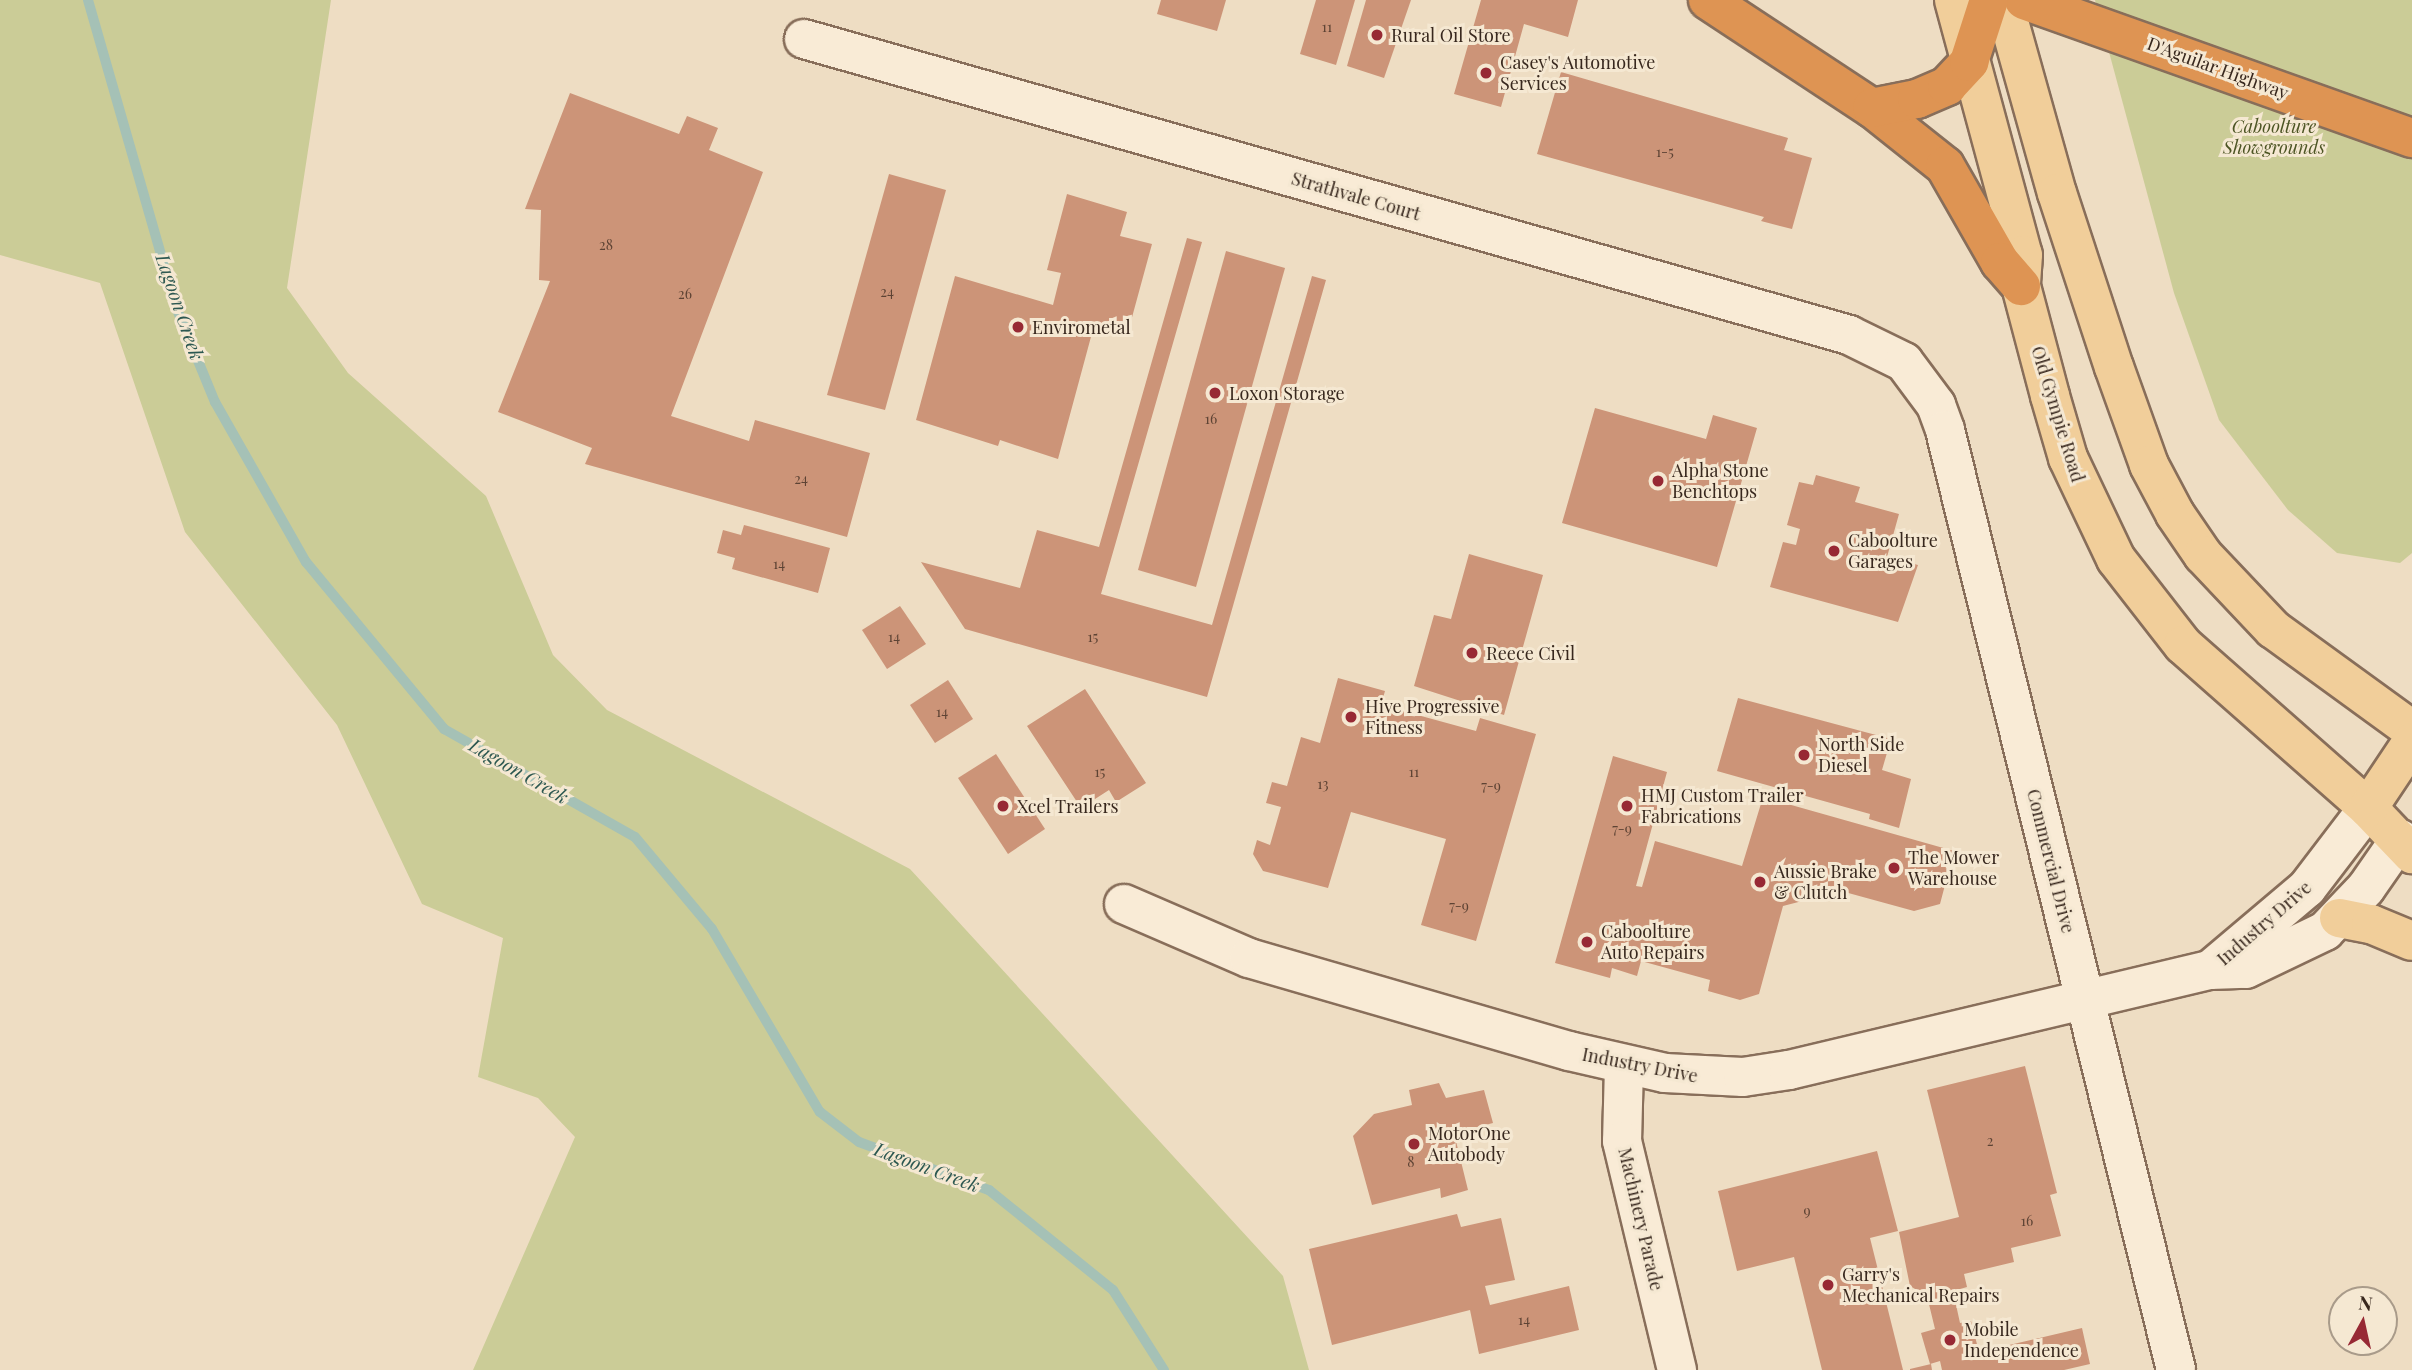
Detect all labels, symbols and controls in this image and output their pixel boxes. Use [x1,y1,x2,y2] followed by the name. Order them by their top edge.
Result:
[1322,19,1332,35] house number: 11
[1391,24,1511,46] place label: Rural Oil Store
[1369,27,1385,43] marker: Rural Oil Store
[2144,32,2292,104] street label: D'Aguilar Highway
[1500,52,1656,94] place label: Casey's Automotive Services
[1478,65,1494,81] marker: Casey's Automotive Services
[2223,116,2325,158] park label: Caboolture Showgrounds
[1656,144,1674,160] house number: 1-5
[1289,167,1423,225] street label: Strathvale Court
[599,237,613,253] house number: 28
[151,251,209,363] water label: Lagoon Creek
[880,284,894,300] house number: 24
[678,286,692,302] house number: 26
[1032,316,1131,338] place label: Envirometal
[1010,319,1026,335] marker: Envirometal
[2027,343,2089,485] street label: Old Gympie Road
[1229,382,1345,404] place label: Loxon Storage
[1207,385,1223,401] marker: Loxon Storage
[1205,411,1217,427] house number: 16
[1672,460,1769,503] place label: Alpha Stone Benchtops
[794,471,808,487] house number: 24
[1650,473,1666,489] marker: Alpha Stone Benchtops
[1848,530,1938,572] place label: Caboolture Garages
[1826,543,1842,559] marker: Caboolture Garages
[773,556,785,572] house number: 14
[888,629,900,645] house number: 14
[1088,629,1098,645] house number: 15
[1486,642,1575,664] place label: Reece Civil
[1464,645,1480,661] marker: Reece Civil
[1365,696,1500,738] place label: Hive Progressive Fitness
[936,704,948,720] house number: 14
[1343,709,1359,725] marker: Hive Progressive Fitness
[465,734,573,808] water label: Lagoon Creek
[1818,734,1904,776] place label: North Side Diesel
[1796,747,1812,763] marker: North Side Diesel
[1095,764,1105,780] house number: 15
[1409,764,1419,780] house number: 11
[1317,776,1329,792] house number: 13
[1481,778,1501,794] house number: 7-9
[1641,785,1804,828] place label: HMJ Custom Trailer Fabrications
[2023,787,2079,935] street label: Commercial Drive
[1017,795,1119,817] place label: Xcel Trailers
[995,798,1011,814] marker: Xcel Trailers
[1619,798,1635,814] marker: HMJ Custom Trailer Fabrications
[1612,821,1632,837] house number: 7-9
[1908,847,1999,890] place label: The Mower Warehouse
[1886,860,1902,876] marker: The Mower Warehouse
[1774,861,1877,903] place label: Aussie Brake & Clutch
[1752,874,1768,890] marker: Aussie Brake & Clutch
[2212,876,2316,970] street label: Industry Drive
[1449,898,1469,914] house number: 7-9
[1601,921,1704,964] place label: Caboolture Auto Repairs
[1579,934,1595,950] marker: Caboolture Auto Repairs
[1580,1043,1700,1087] street label: Industry Drive
[1428,1123,1511,1166] place label: MotorOne Autobody
[1987,1133,1993,1149] house number: 2
[1406,1136,1422,1152] marker: MotorOne Autobody
[871,1137,983,1197] water label: Lagoon Creek
[1614,1145,1668,1293] street label: Machinery Parade
[1407,1154,1415,1170] house number: 8
[1803,1203,1811,1219] house number: 9
[2021,1213,2033,1229] house number: 16
[1842,1264,2000,1306] place label: Garry's Mechanical Repairs
[1820,1277,1836,1293] marker: Garry's Mechanical Repairs
[2328,1286,2398,1356] north arrow
[2357,1288,2374,1316] text: N
[1518,1312,1530,1328] house number: 14
[1964,1319,2079,1362] place label: Mobile Independence
[1942,1332,1958,1348] marker: Mobile Independence

